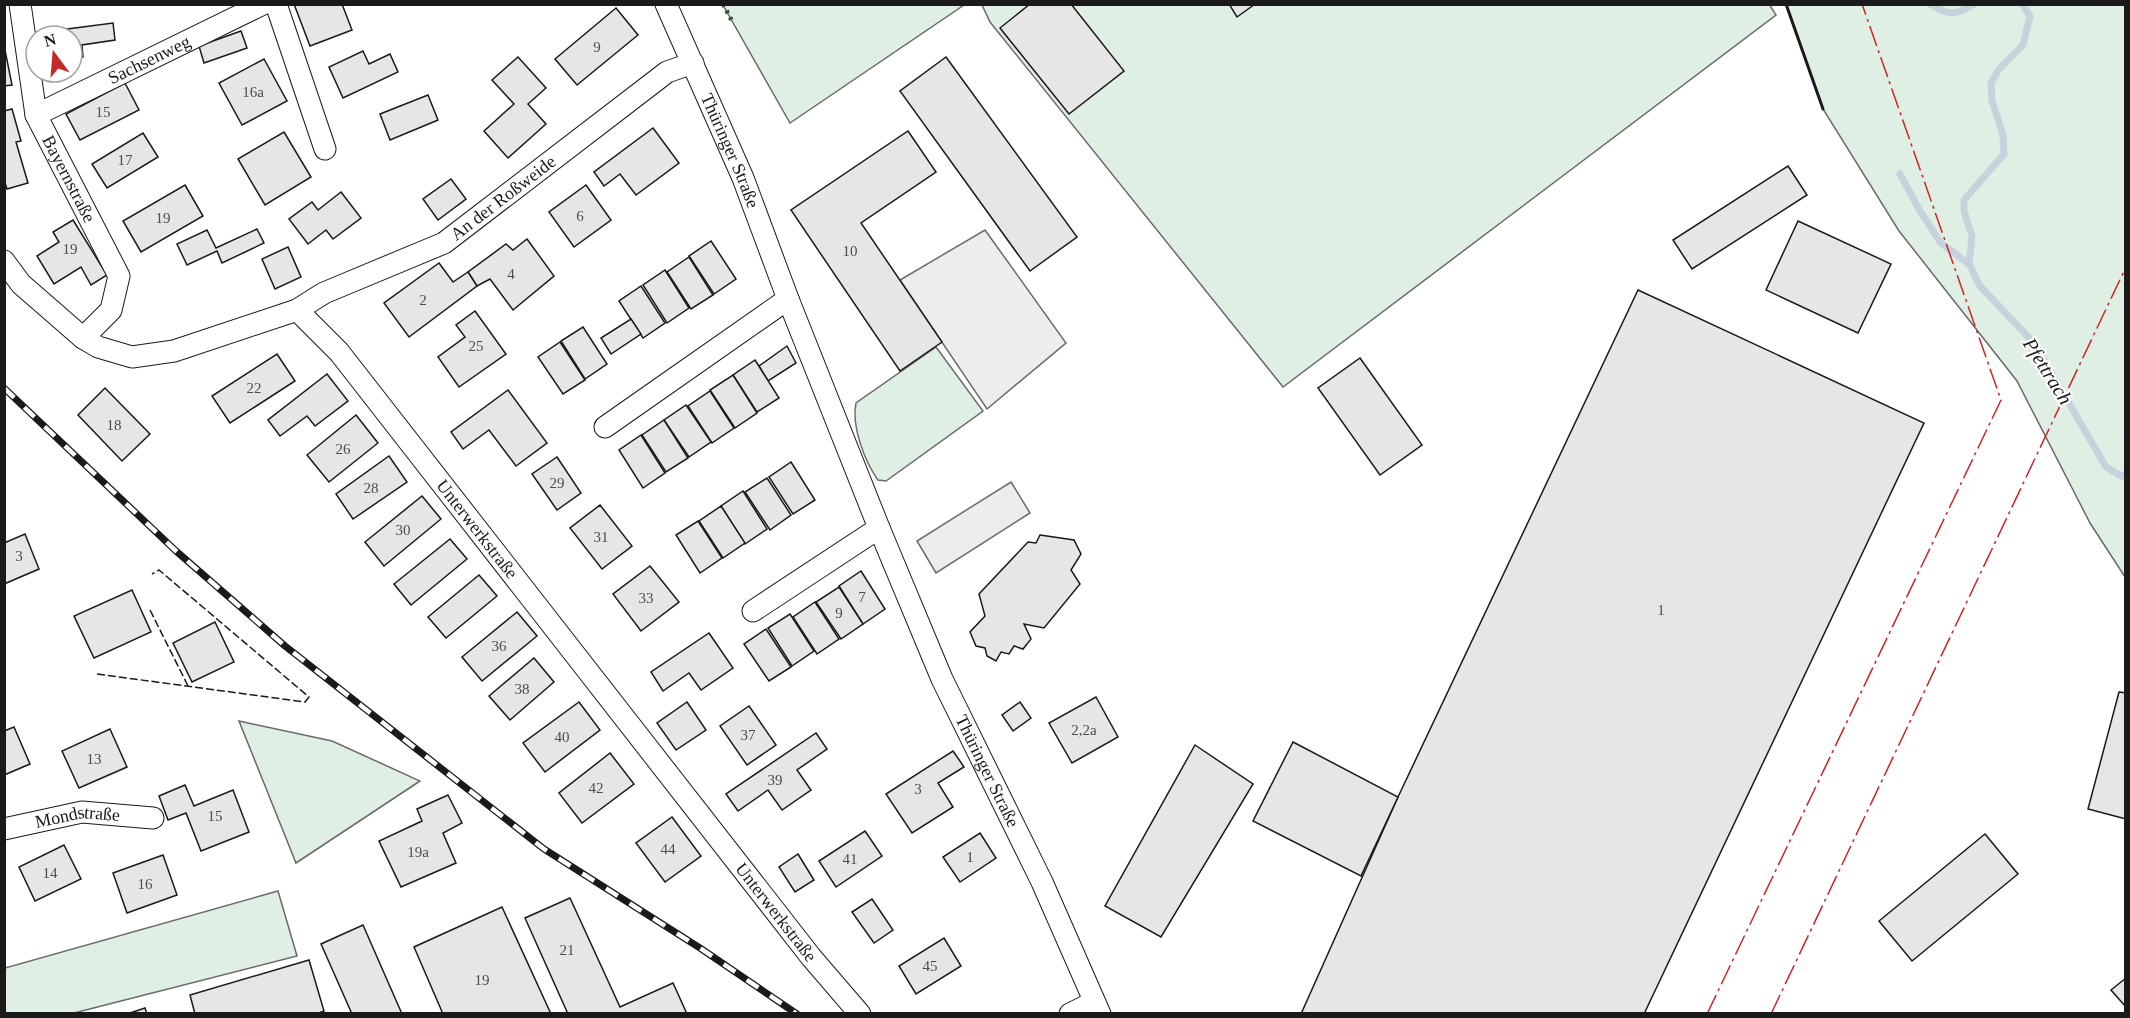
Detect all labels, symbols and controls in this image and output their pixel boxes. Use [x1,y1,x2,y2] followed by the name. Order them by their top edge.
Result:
[24,24,84,84] north arrow
[42,30,58,50] text: N
[105,31,194,88] street label: Sachsenweg
[593,39,601,55] house number: 9
[242,84,264,100] house number: 16a
[697,90,763,211] street label: Thüringer Straße
[96,104,111,120] house number: 15
[38,132,100,226] street label: Bayernstraße
[446,151,559,244] street label: An der Roßweide
[118,152,133,168] house number: 17
[576,208,584,224] house number: 6
[156,210,171,226] house number: 19
[63,241,78,257] house number: 19
[843,243,858,259] house number: 10
[507,266,515,282] house number: 4
[419,292,427,308] house number: 2
[2018,333,2077,409] water label: Pfettrach
[469,338,484,354] house number: 25
[247,380,262,396] house number: 22
[107,417,122,433] house number: 18
[336,441,351,457] house number: 26
[550,475,565,491] house number: 29
[432,476,522,583] street label: Unterwerkstraße
[364,480,379,496] house number: 28
[396,522,411,538] house number: 30
[594,529,609,545] house number: 31
[15,548,23,564] house number: 3
[858,589,866,605] house number: 7
[639,590,654,606] house number: 33
[1657,602,1665,618] house number: 1
[835,605,843,621] house number: 9
[492,638,507,654] house number: 36
[515,681,530,697] house number: 38
[951,712,1023,830] street label: Thüringer Straße
[1071,722,1097,738] house number: 2,2a
[741,727,756,743] house number: 37
[555,729,570,745] house number: 40
[87,751,102,767] house number: 13
[768,772,783,788] house number: 39
[589,780,604,796] house number: 42
[914,781,922,797] house number: 3
[33,802,121,832] street label: Mondstraße
[208,808,223,824] house number: 15
[661,841,676,857] house number: 44
[407,844,429,860] house number: 19a
[966,849,974,865] house number: 1
[843,851,858,867] house number: 41
[731,859,821,966] street label: Unterwerkstraße
[43,865,58,881] house number: 14
[138,876,153,892] house number: 16
[560,942,575,958] house number: 21
[923,958,938,974] house number: 45
[475,972,490,988] house number: 19

